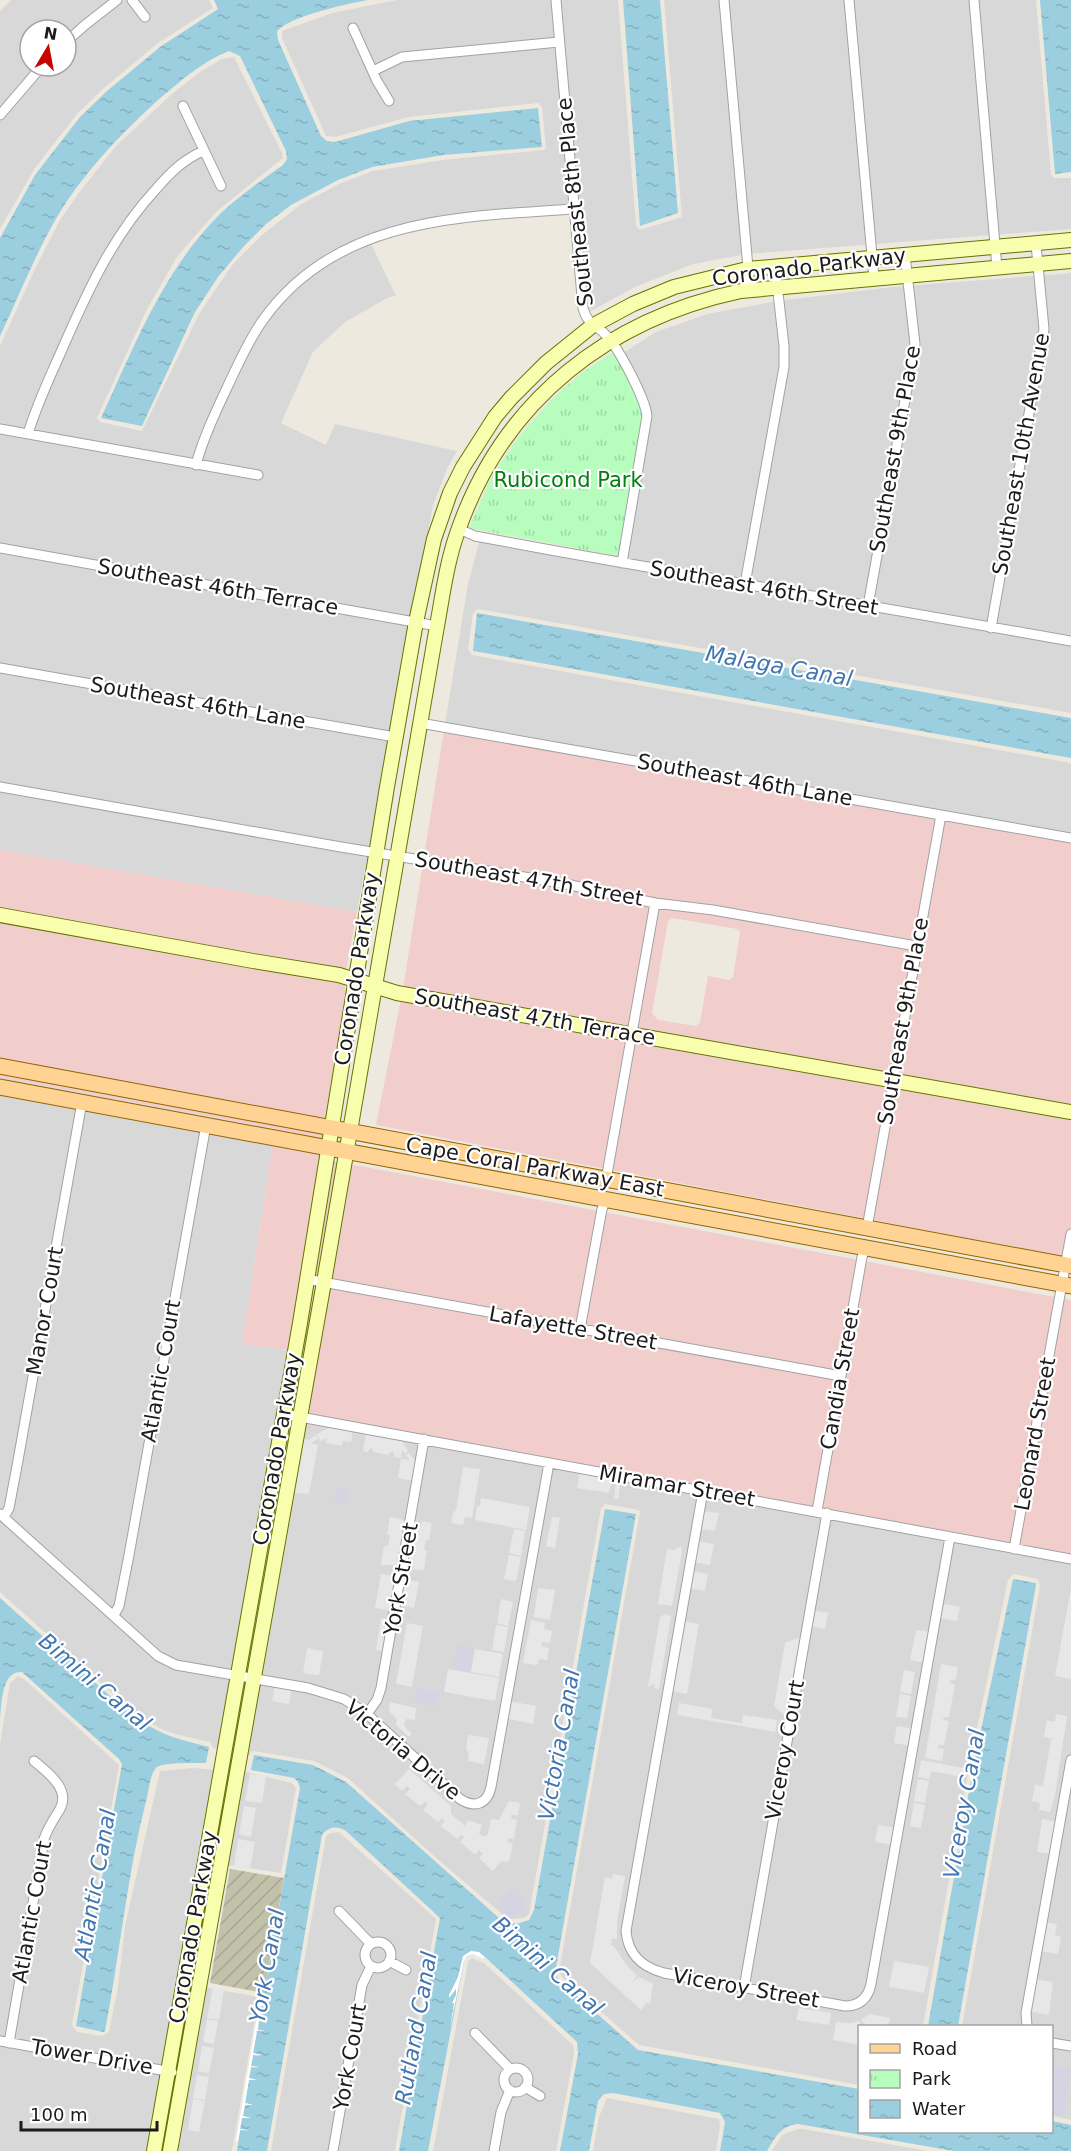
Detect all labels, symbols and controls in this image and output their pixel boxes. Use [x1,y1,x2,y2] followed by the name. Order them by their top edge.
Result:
[18,18,78,78] north arrow
[42,23,59,44] text: N
[552,96,598,308] street label: Southeast 8th Place
[711,243,907,291] street label: Coronado Parkway
[988,331,1054,577] street label: Southeast 10th Avenue
[865,343,925,555] street label: Southeast 9th Place
[493,468,643,492] park label: Rubicond Park
[96,554,340,620] street label: Southeast 46th Terrace
[648,556,880,620] street label: Southeast 46th Street
[704,641,854,691] water label: Malaga Canal
[88,672,308,734] street label: Southeast 46th Lane
[635,749,855,811] street label: Southeast 46th Lane
[413,847,645,911] street label: Southeast 47th Street
[330,871,384,1067] street label: Coronado Parkway
[873,915,933,1127] street label: Southeast 9th Place
[413,984,657,1050] street label: Southeast 47th Terrace
[404,1132,666,1202] street label: Cape Coral Parkway East
[22,1245,68,1377] street label: Manor Court
[137,1298,185,1444] street label: Atlantic Court
[487,1301,659,1355] street label: Lafayette Street
[816,1306,864,1452] street label: Candia Street
[248,1351,306,1547] street label: Coronado Parkway
[1010,1355,1060,1513] street label: Leonard Street
[597,1460,757,1512] street label: Miramar Street
[379,1521,423,1638] street label: York Street
[34,1628,156,1736] water label: Bimini Canal
[533,1667,585,1823] water label: Victoria Canal
[761,1678,809,1822] street label: Viceroy Court
[341,1695,465,1805] street label: Victoria Drive
[939,1727,989,1881] water label: Viceroy Canal
[69,1807,121,1965] water label: Atlantic Canal
[164,1829,222,2025] street label: Coronado Parkway
[8,1839,56,1985] street label: Atlantic Court
[245,1907,289,2025] water label: York Canal
[488,1911,608,2021] water label: Bimini Canal
[390,1950,442,2106] water label: Rutland Canal
[671,1963,821,2013] street label: Viceroy Street
[329,2002,371,2113] street label: York Court
[858,2025,1053,2133] legend
[28,2034,155,2080] street label: Tower Drive
[912,2038,957,2059] text: Road
[912,2068,951,2089] text: Park
[21,2094,158,2132] scale bar
[912,2098,966,2119] text: Water
[30,2104,88,2125] text: 100 m

